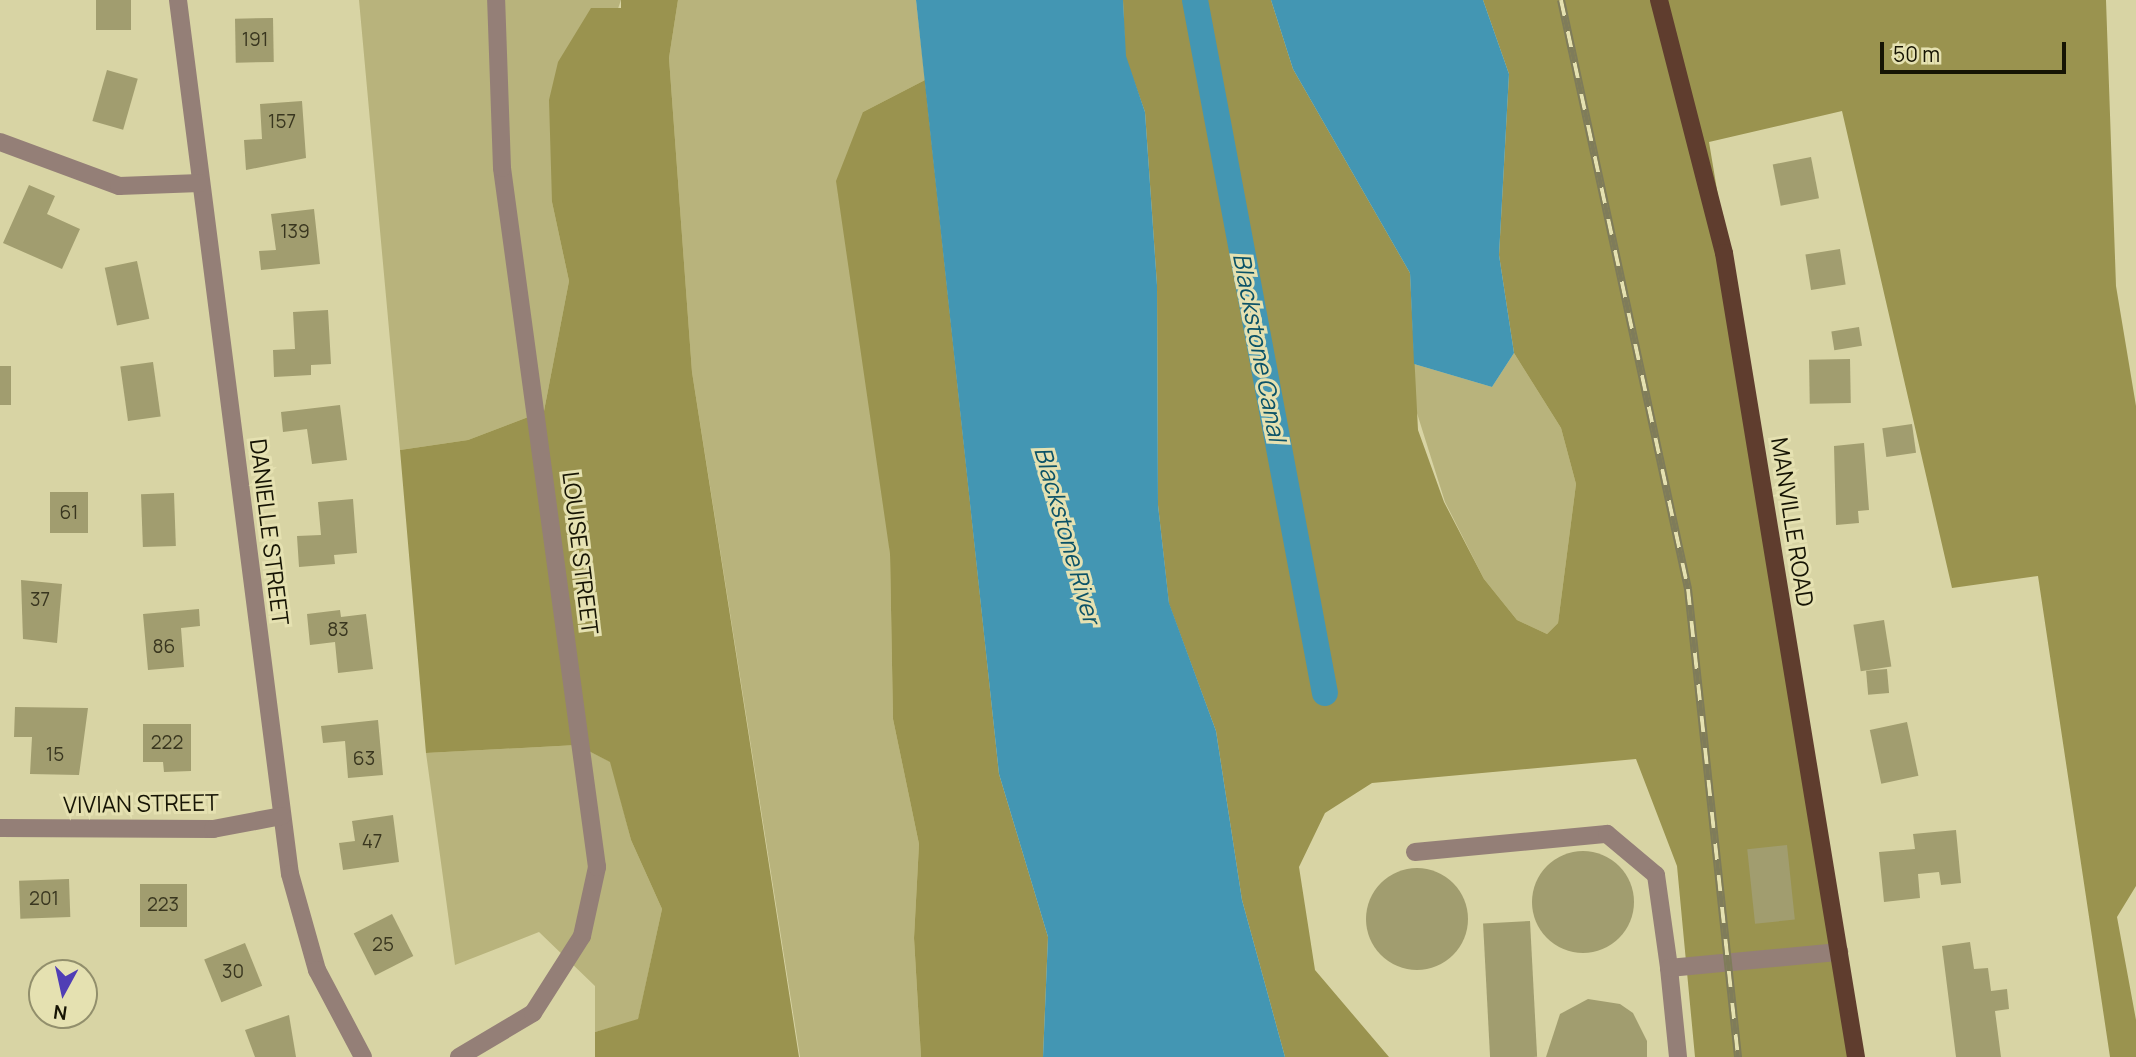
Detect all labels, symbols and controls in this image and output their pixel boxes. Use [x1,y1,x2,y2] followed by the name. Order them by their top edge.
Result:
[1884,28,2070,72] scale bar
[242,29,268,51] house number: 191
[1893,40,1940,68] text: 50 m
[268,111,296,133] house number: 157
[280,221,310,243] house number: 139
[1228,250,1292,444] water label: Blackstone Canal
[1766,435,1820,609] street label: MANVILLE ROAD
[245,437,295,627] street label: DANIELLE STREET
[1029,443,1107,627] water label: Blackstone River
[557,470,605,636] street label: LOUISE STREET
[60,502,78,524] house number: 61
[30,589,50,611] house number: 37
[327,619,349,641] house number: 83
[153,636,175,658] house number: 86
[151,732,183,754] house number: 222
[46,744,64,766] house number: 15
[353,748,375,770] house number: 63
[63,788,219,818] street label: VIVIAN STREET
[362,831,382,853] house number: 47
[29,888,59,910] house number: 201
[147,894,179,916] house number: 223
[372,934,394,956] house number: 25
[28,959,98,1029] north arrow
[222,961,244,983] house number: 30
[52,999,69,1027] text: N

